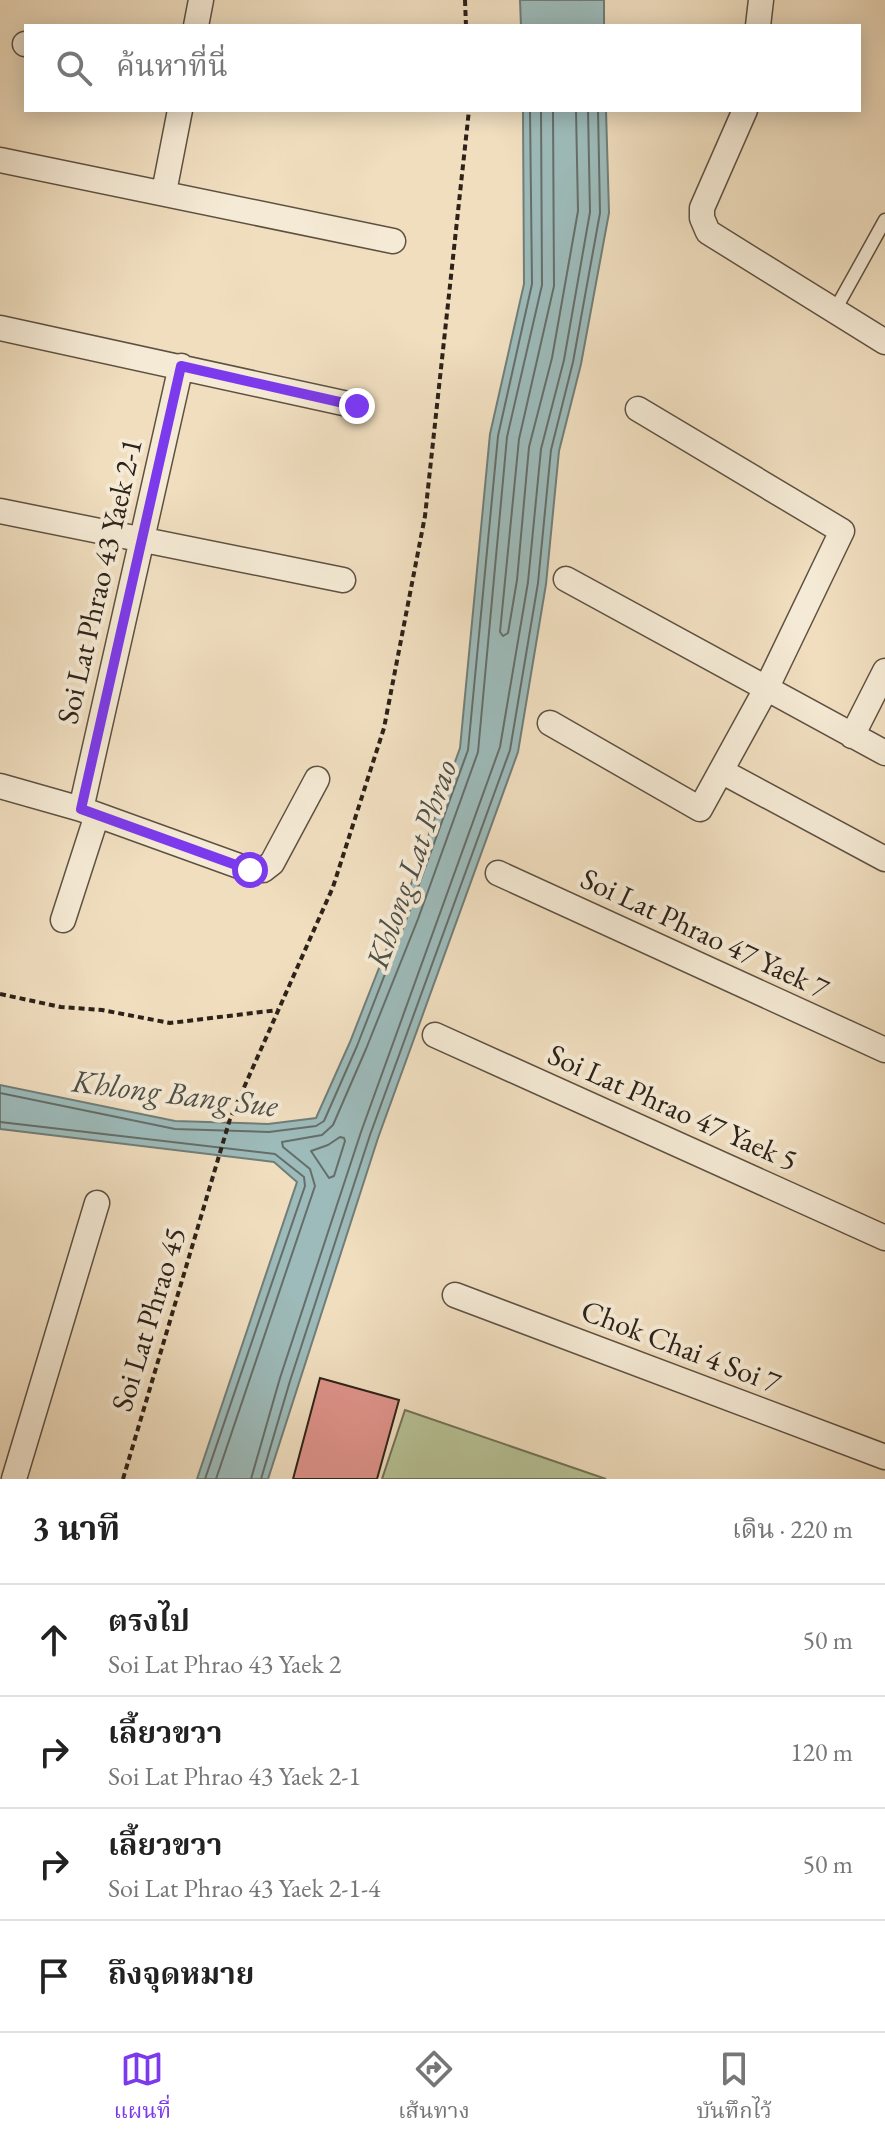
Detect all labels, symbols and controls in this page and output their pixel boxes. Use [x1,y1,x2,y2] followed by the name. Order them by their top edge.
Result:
[24,24,861,112] search box
[52,46,96,90] icon: search
[116,46,228,85] text: ค้นหาที่นี่
[339,388,375,424] route end
[47,434,151,728] street label: Soi Lat Phrao 43 Yaek 2-1
[355,754,466,975] water label: Khlong Lat Phrao
[232,852,268,888] route start
[575,858,836,1008] street label: Soi Lat Phrao 47 Yaek 7
[542,1034,804,1180] street label: Soi Lat Phrao 47 Yaek 5
[69,1059,281,1127] water label: Khlong Bang Sue
[101,1222,195,1416] street label: Soi Lat Phrao 45
[576,1290,787,1402] street label: Chok Chai 4 Soi 7
[32,1506,120,1550] text: 3 นาที
[732,1512,853,1546] text: เดิน · 220 m
[108,1601,190,1640] text: ตรงไป
[32,1618,76,1662] icon: ahead
[803,1623,853,1657] text: 50 m
[108,1647,341,1681] text: Soi Lat Phrao 43 Yaek 2
[108,1713,222,1752] text: เลี้ยวขวา
[32,1730,76,1774] icon: right
[790,1735,853,1769] text: 120 m
[108,1759,361,1793] text: Soi Lat Phrao 43 Yaek 2-1
[108,1825,222,1864] text: เลี้ยวขวา
[32,1842,76,1886] icon: right
[803,1847,853,1881] text: 50 m
[108,1871,381,1905] text: Soi Lat Phrao 43 Yaek 2-1-4
[32,1954,76,1998] icon: arrive
[108,1954,254,1993] text: ถึงจุดหมาย
[113,2047,171,2130] tab: แผนที่
[398,2047,470,2130] tab: เส้นทาง
[697,2047,772,2130] tab: บันทึกไว้

